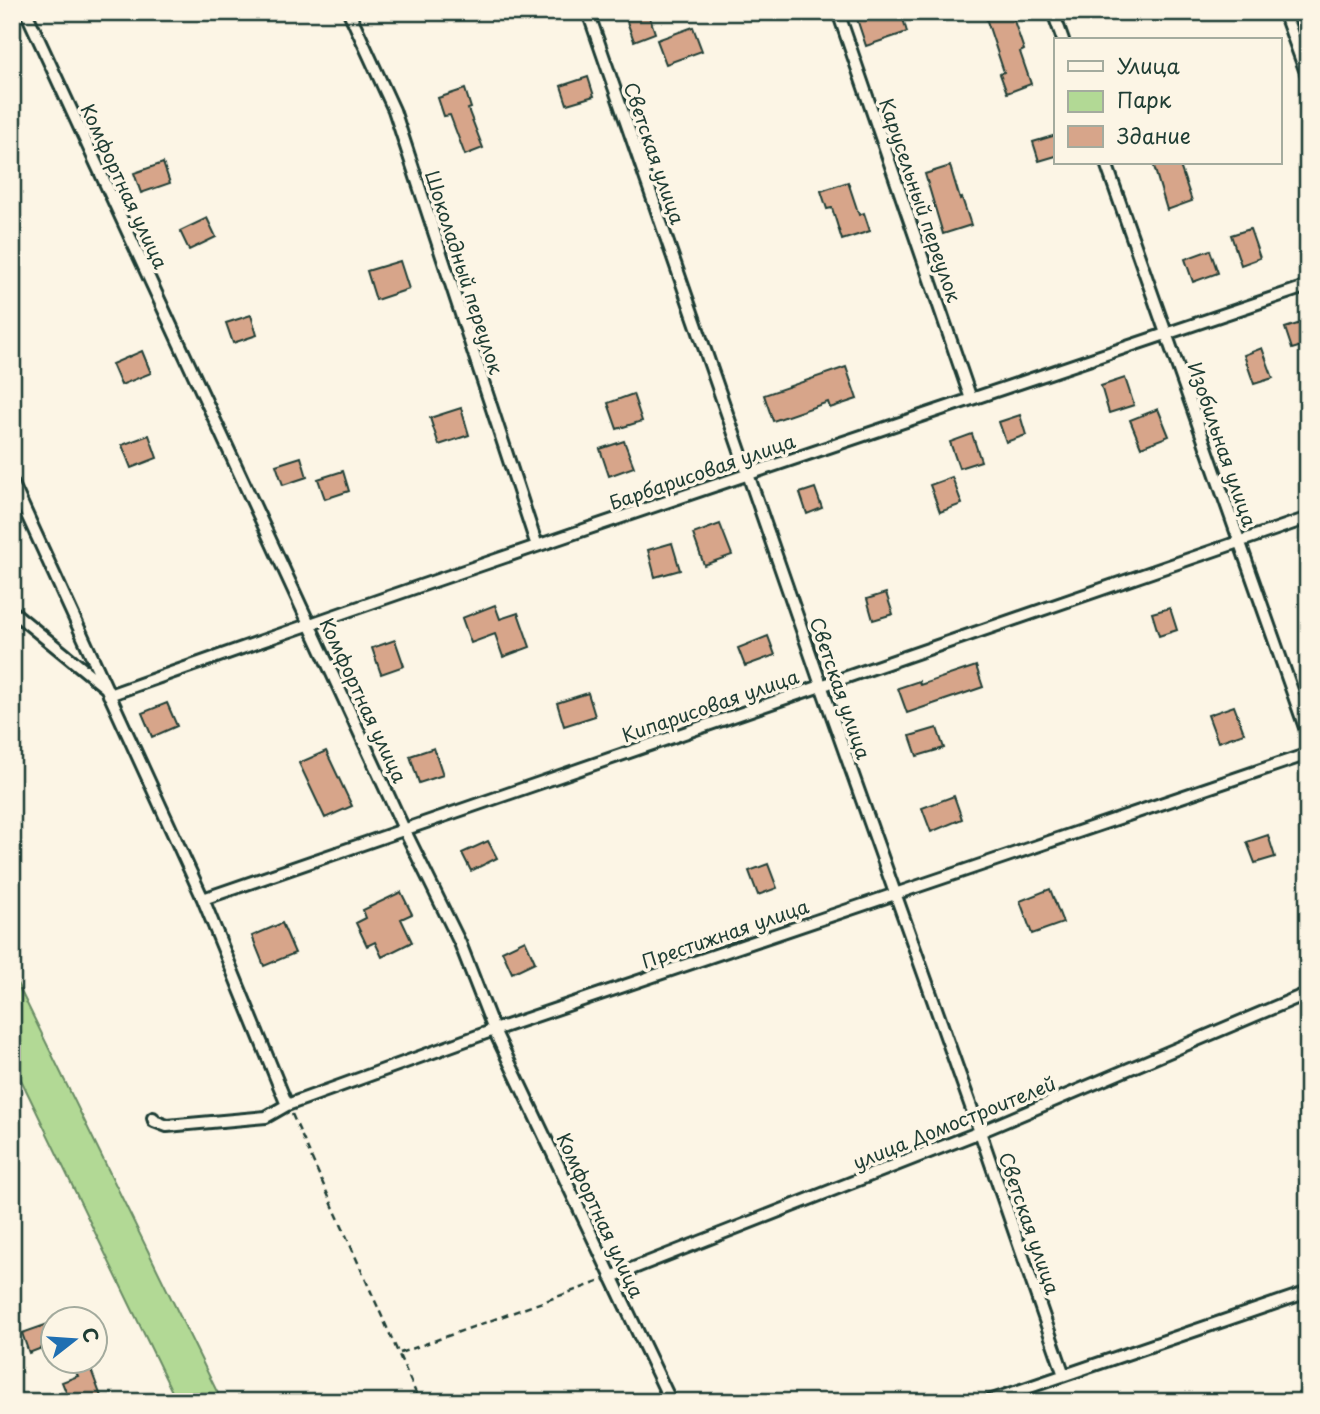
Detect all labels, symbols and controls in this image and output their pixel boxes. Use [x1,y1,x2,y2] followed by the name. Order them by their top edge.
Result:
[1054,38,1282,164] legend
[1117,49,1180,81] text: Улица
[618,78,692,228] street label: Светская улица
[1117,83,1172,115] text: Парк
[873,94,969,306] street label: Карусельный переулок
[74,99,176,273] street label: Комфортная улица
[1117,119,1191,151] text: Здание
[419,166,511,378] street label: Шоколадный переулок
[1182,358,1264,530] street label: Изобильная улица
[605,426,799,516] street label: Барбарисовая улица
[313,613,415,787] street label: Комфортная улица
[804,613,878,763] street label: Светская улица
[618,662,802,748] street label: Кипарисовая улица
[638,891,812,975] street label: Престижная улица
[848,1068,1060,1176] street label: улица Домостроителей
[550,1128,652,1302] street label: Комфортная улица
[993,1148,1067,1298] street label: Светская улица
[38,1306,108,1376] north arrow
[76,1324,107,1346] text: С

